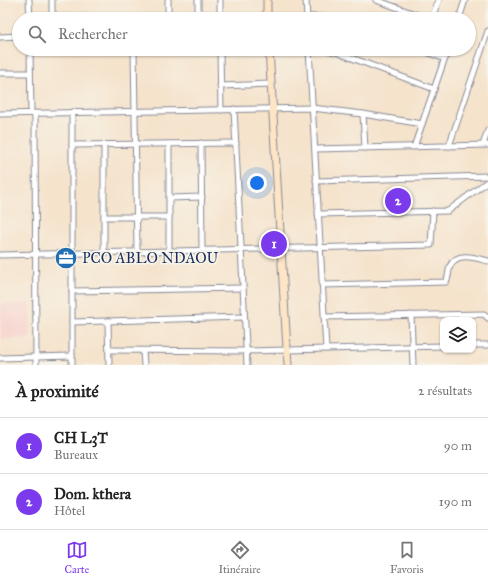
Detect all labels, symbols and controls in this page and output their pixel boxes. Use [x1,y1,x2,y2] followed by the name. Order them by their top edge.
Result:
[12,12,476,56] search box
[26,23,48,45] icon: search
[58,25,128,43] text: Rechercher
[247,173,267,193] your location
[385,186,411,216] pin: 2
[261,229,287,259] pin: 1
[53,245,79,271] office icon: PCO ABLO NDAOU
[82,249,218,267] place label: PCO ABLO NDAOU
[440,317,476,353] map controls
[440,317,476,353] button: layers
[16,381,99,402] text: À proximité
[418,383,472,399] text: 2 résultats
[54,429,108,447] text: CH L3T
[26,438,32,454] text: 1
[444,438,472,454] text: 90 m
[54,447,98,463] text: Bureaux
[54,485,131,503] text: Dom. kthera
[26,494,32,510] text: 2
[439,494,472,510] text: 190 m
[54,503,85,519] text: Hôtel
[65,539,89,576] tab: Carte
[218,539,261,576] tab: Itinéraire
[390,539,423,576] tab: Favoris

